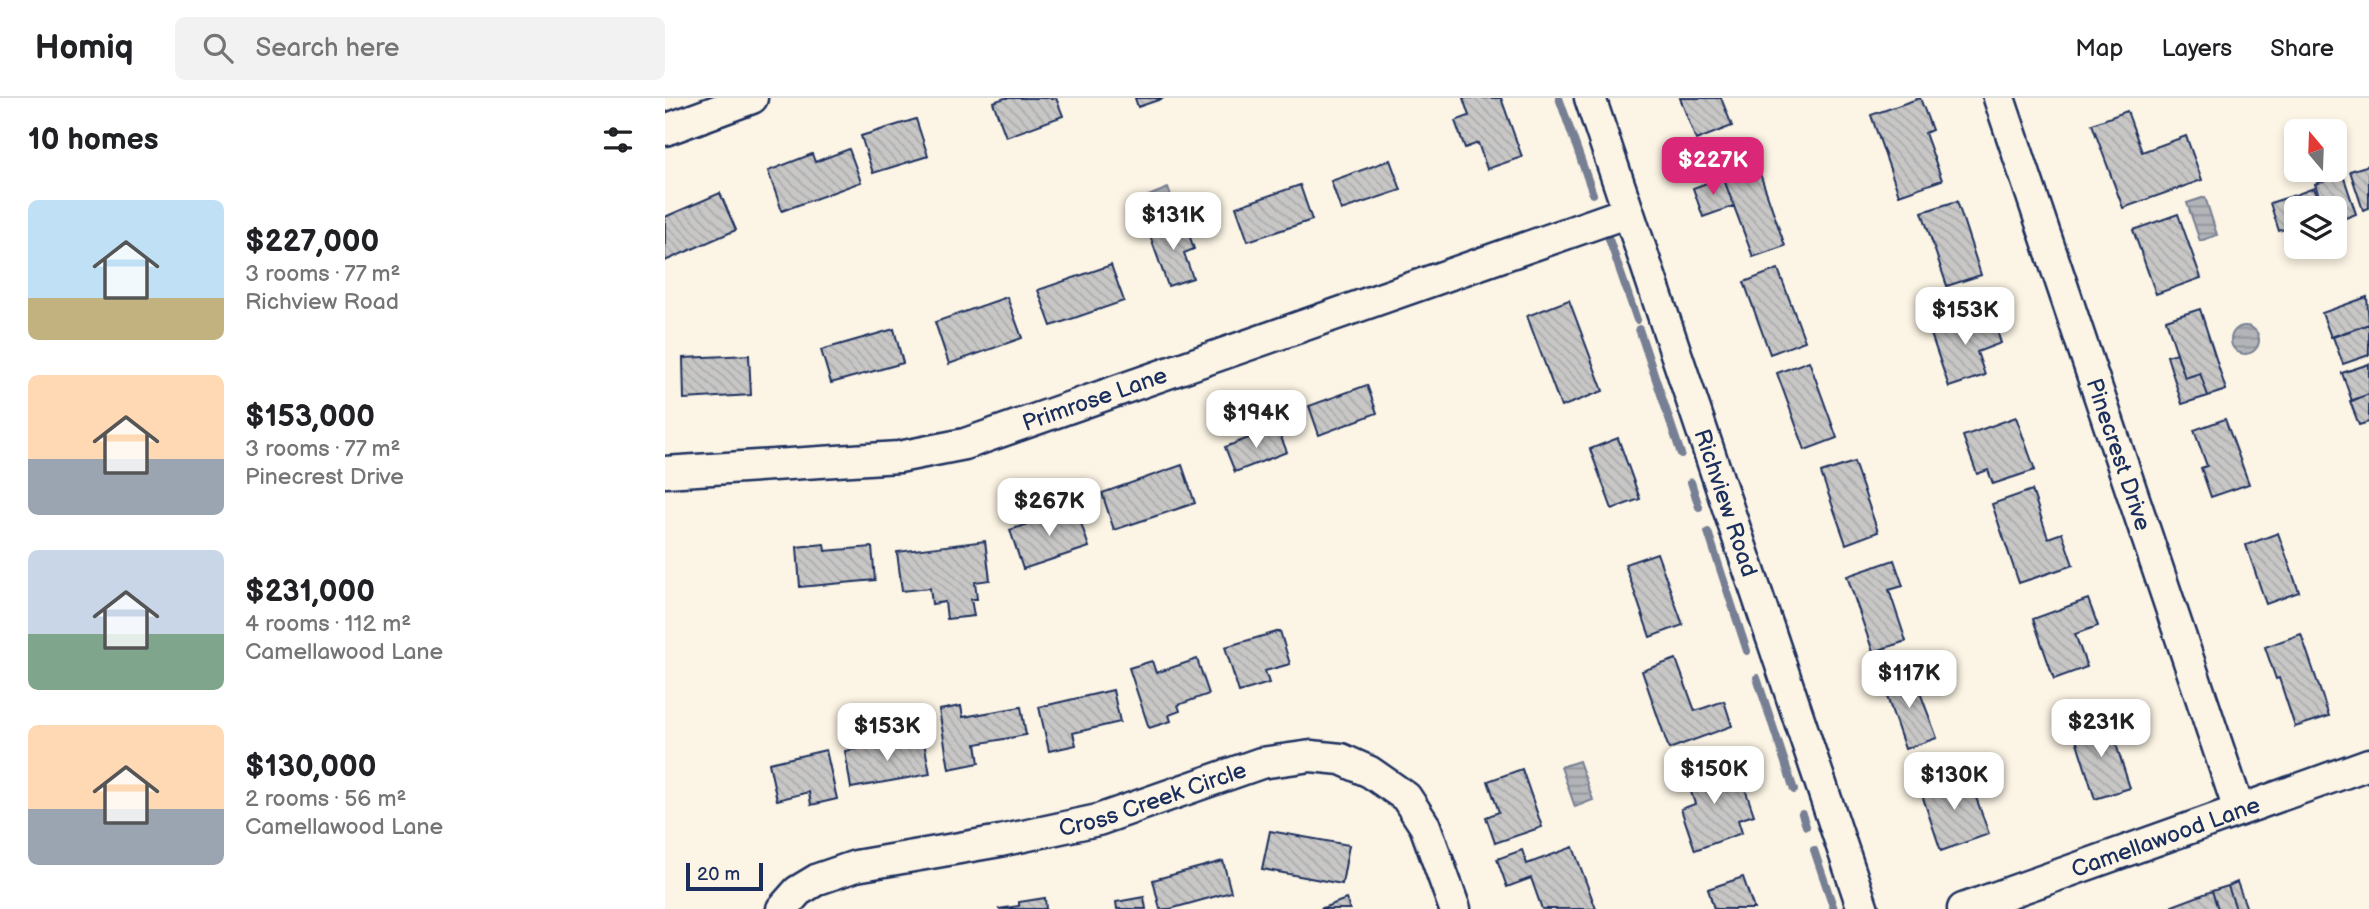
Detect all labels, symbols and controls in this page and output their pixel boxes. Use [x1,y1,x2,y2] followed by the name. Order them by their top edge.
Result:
[175,17,665,80] search box
[35,28,133,68] text: Homiq
[199,29,237,67] icon: search
[255,33,400,64] text: Search here
[2075,34,2123,63] text: Map
[2161,34,2232,63] text: Layers
[2270,34,2334,63] text: Share
[2284,119,2347,182] north arrow
[2284,119,2347,259] map controls
[599,121,637,159] icon: filters
[28,122,159,158] text: 10 homes
[1664,138,1762,197] pin: $227K
[1678,146,1748,174] text: $227K
[1124,192,1222,252] pin: $131K
[2284,196,2347,259] button: layers
[1141,201,1205,229] text: $131K
[245,224,379,260] text: $227,000
[84,228,168,312] icon: home
[245,260,401,288] text: 3 rooms · 77 m²
[245,288,399,316] text: Richview Road
[1916,288,2014,347] pin: $153K
[1931,296,1999,324] text: $153K
[1019,361,1171,438] street label: Primrose Lane
[2079,375,2157,534] street label: Pinecrest Drive
[1207,390,1305,450] pin: $194K
[245,399,375,435] text: $153,000
[1222,399,1290,427] text: $194K
[84,403,168,487] icon: home
[1687,426,1763,581] street label: Richview Road
[245,435,401,463] text: 3 rooms · 77 m²
[245,463,404,491] text: Pinecrest Drive
[1000,478,1098,538] pin: $267K
[1013,487,1085,515] text: $267K
[245,574,375,610] text: $231,000
[84,578,168,662] icon: home
[245,610,411,638] text: 4 rooms · 112 m²
[245,638,443,666] text: Camellawood Lane
[1860,650,1958,710] pin: $117K
[1878,659,1940,687] text: $117K
[2052,700,2150,759] pin: $231K
[838,704,936,763] pin: $153K
[2067,708,2135,736] text: $231K
[853,712,921,740] text: $153K
[1665,746,1763,806] pin: $150K
[245,749,376,785] text: $130,000
[1905,752,2003,812] pin: $130K
[84,753,168,837] icon: home
[1680,755,1748,783] text: $150K
[1056,756,1250,843] street label: Cross Creek Circle
[1920,761,1988,789] text: $130K
[245,785,407,813] text: 2 rooms · 56 m²
[2068,791,2264,884] street label: Camellawood Lane
[245,813,443,841] text: Camellawood Lane
[686,860,763,892] scale bar
[697,863,740,886] text: 20 m

